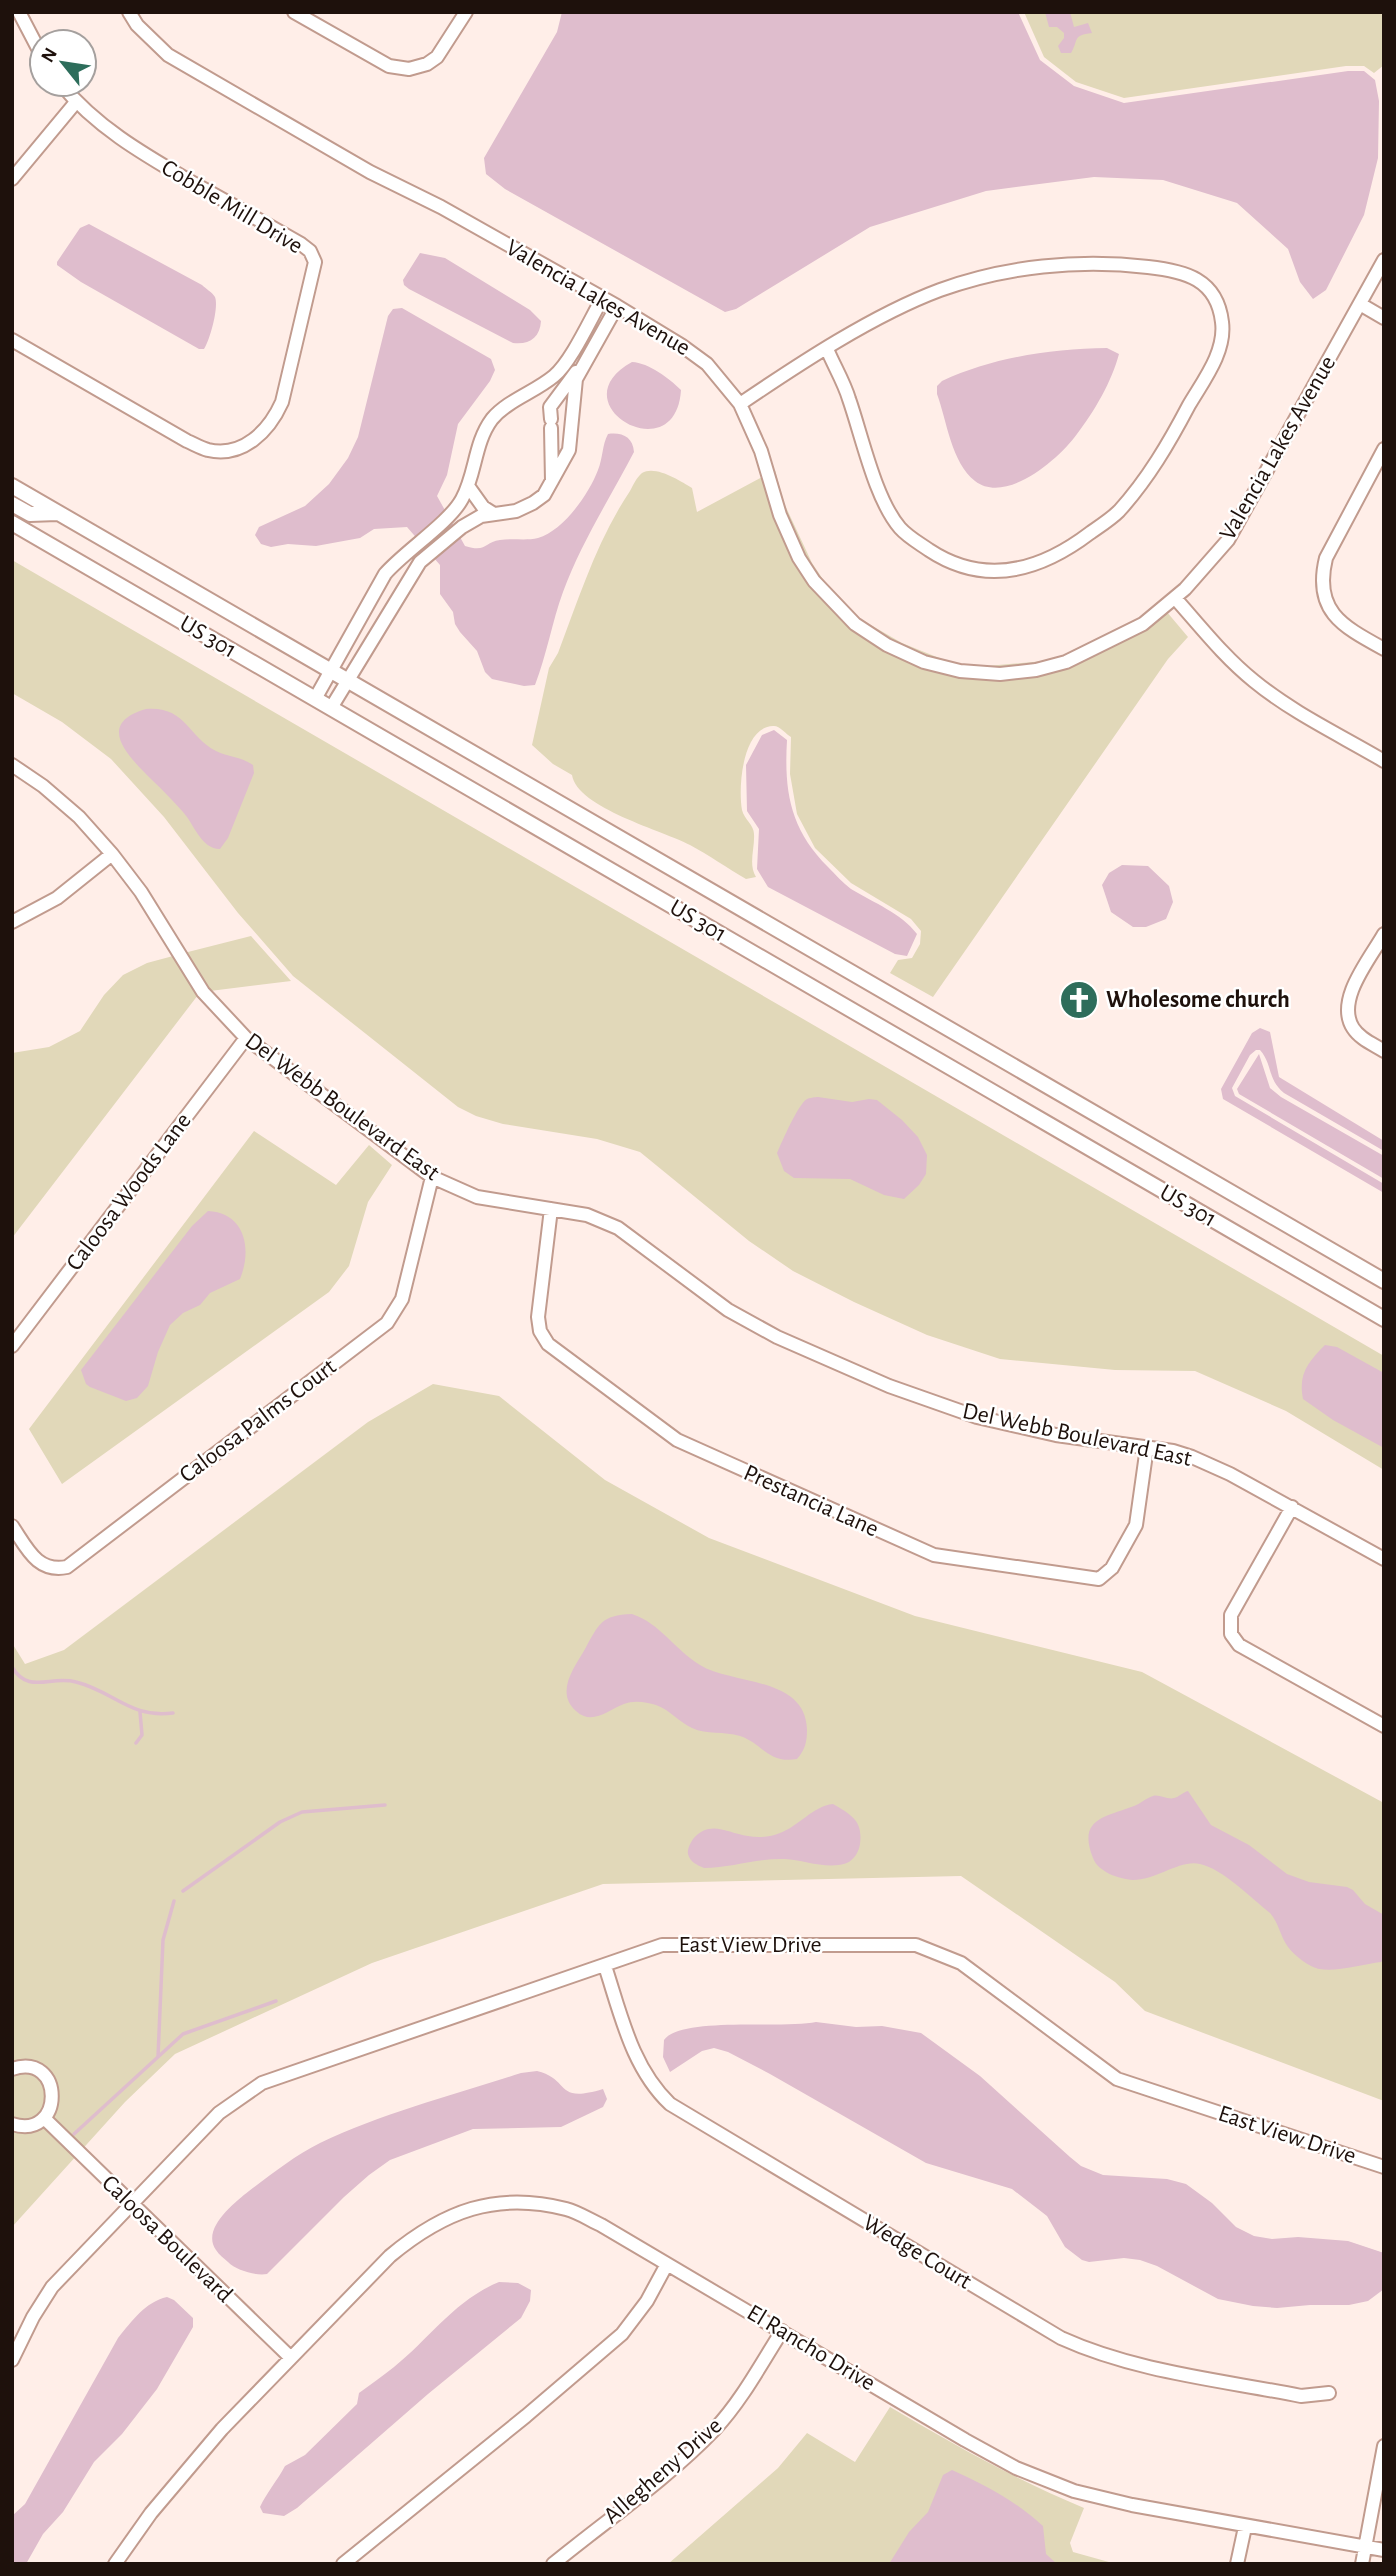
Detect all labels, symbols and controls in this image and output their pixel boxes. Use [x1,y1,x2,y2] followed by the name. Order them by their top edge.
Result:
[28,28,98,98] north arrow
[38,45,61,66] text: N
[157,156,307,258] street label: Cobble Mill Drive
[502,236,694,360] street label: Valencia Lakes Avenue
[1216,352,1340,544] street label: Valencia Lakes Avenue
[176,611,240,663] street label: US 301
[666,895,730,947] street label: US 301
[1058,979,1100,1021] church icon: Wholesome church
[1106,988,1290,1012] place label: Wholesome church
[240,1029,444,1186] street label: Del Webb Boulevard East
[62,1109,196,1275] street label: Caloosa Woods Lane
[1156,1180,1220,1232] street label: US 301
[175,1354,341,1487] street label: Caloosa Palms Court
[960,1399,1194,1471] street label: Del Webb Boulevard East
[740,1461,882,1541] street label: Prestancia Lane
[678,1933,822,1957] street label: East View Drive
[1215,2101,1359,2169] street label: East View Drive
[97,2171,237,2307] street label: Caloosa Boulevard
[859,2210,976,2294] street label: Wedge Court
[743,2300,879,2396] street label: El Rancho Drive
[599,2413,727,2529] street label: Allegheny Drive

